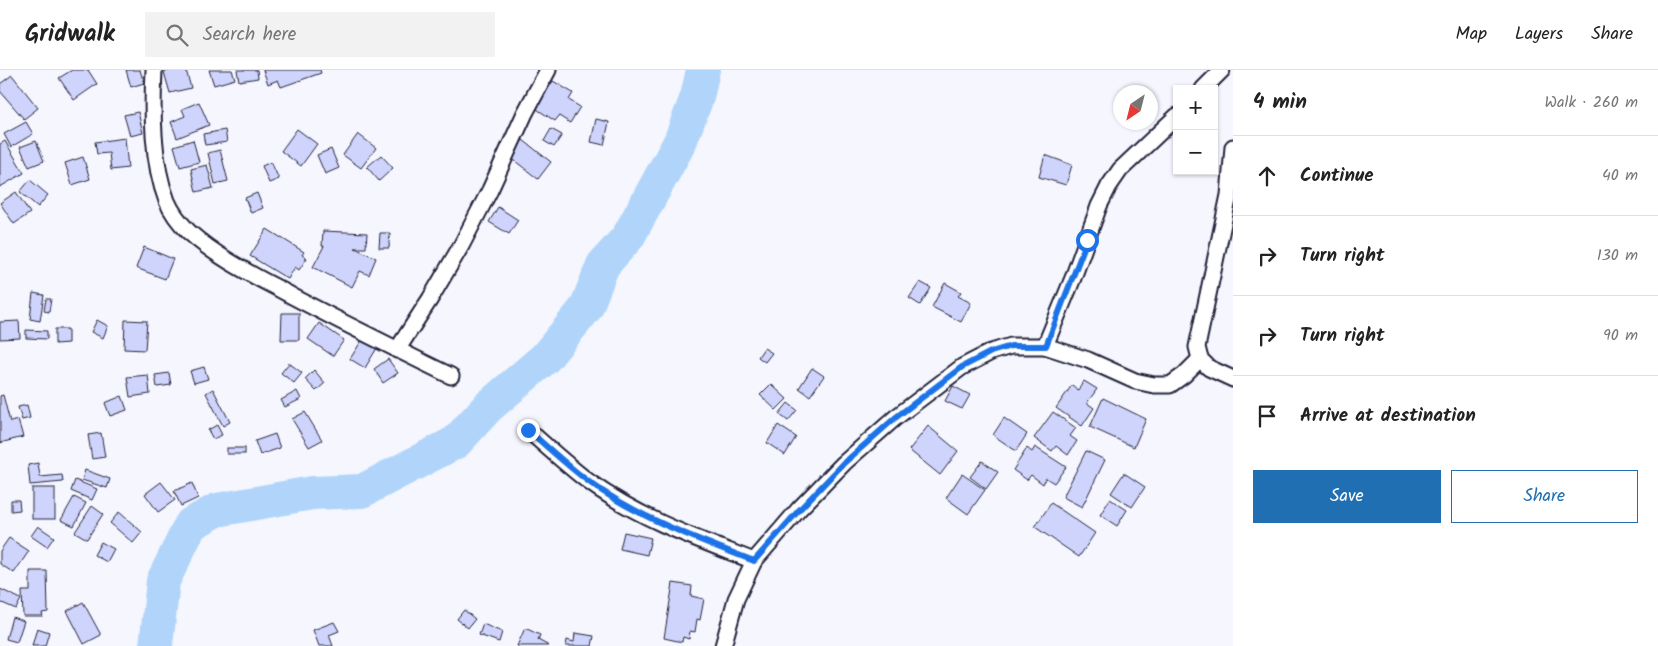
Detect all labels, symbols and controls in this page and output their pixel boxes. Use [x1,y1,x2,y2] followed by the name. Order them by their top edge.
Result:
[145,12,495,57] search box
[25,15,115,54] text: Gridwalk
[203,20,296,50] text: Search here
[1456,20,1487,49] text: Map
[1515,20,1563,49] text: Layers
[1591,20,1633,49] text: Share
[163,21,191,49] icon: search
[1113,85,1158,130] north arrow
[1173,85,1218,175] map controls
[1173,85,1218,130] button: +
[1253,86,1307,119] text: 4 min
[1545,90,1638,115] text: Walk · 260 m
[1173,130,1218,175] button: −
[1300,161,1373,191] text: Continue
[1253,162,1281,190] icon: ahead
[1602,163,1638,188] text: 40 m
[1076,229,1099,252] route start
[1300,241,1385,271] text: Turn right
[1253,242,1281,270] icon: right
[1597,243,1638,268] text: 130 m
[1300,321,1385,351] text: Turn right
[1253,322,1281,350] icon: right
[1603,323,1638,348] text: 90 m
[1300,401,1476,431] text: Arrive at destination
[1253,402,1281,430] icon: arrive
[517,419,540,442] route end
[1253,470,1441,523] button: Save
[1451,470,1638,523] button: Share

